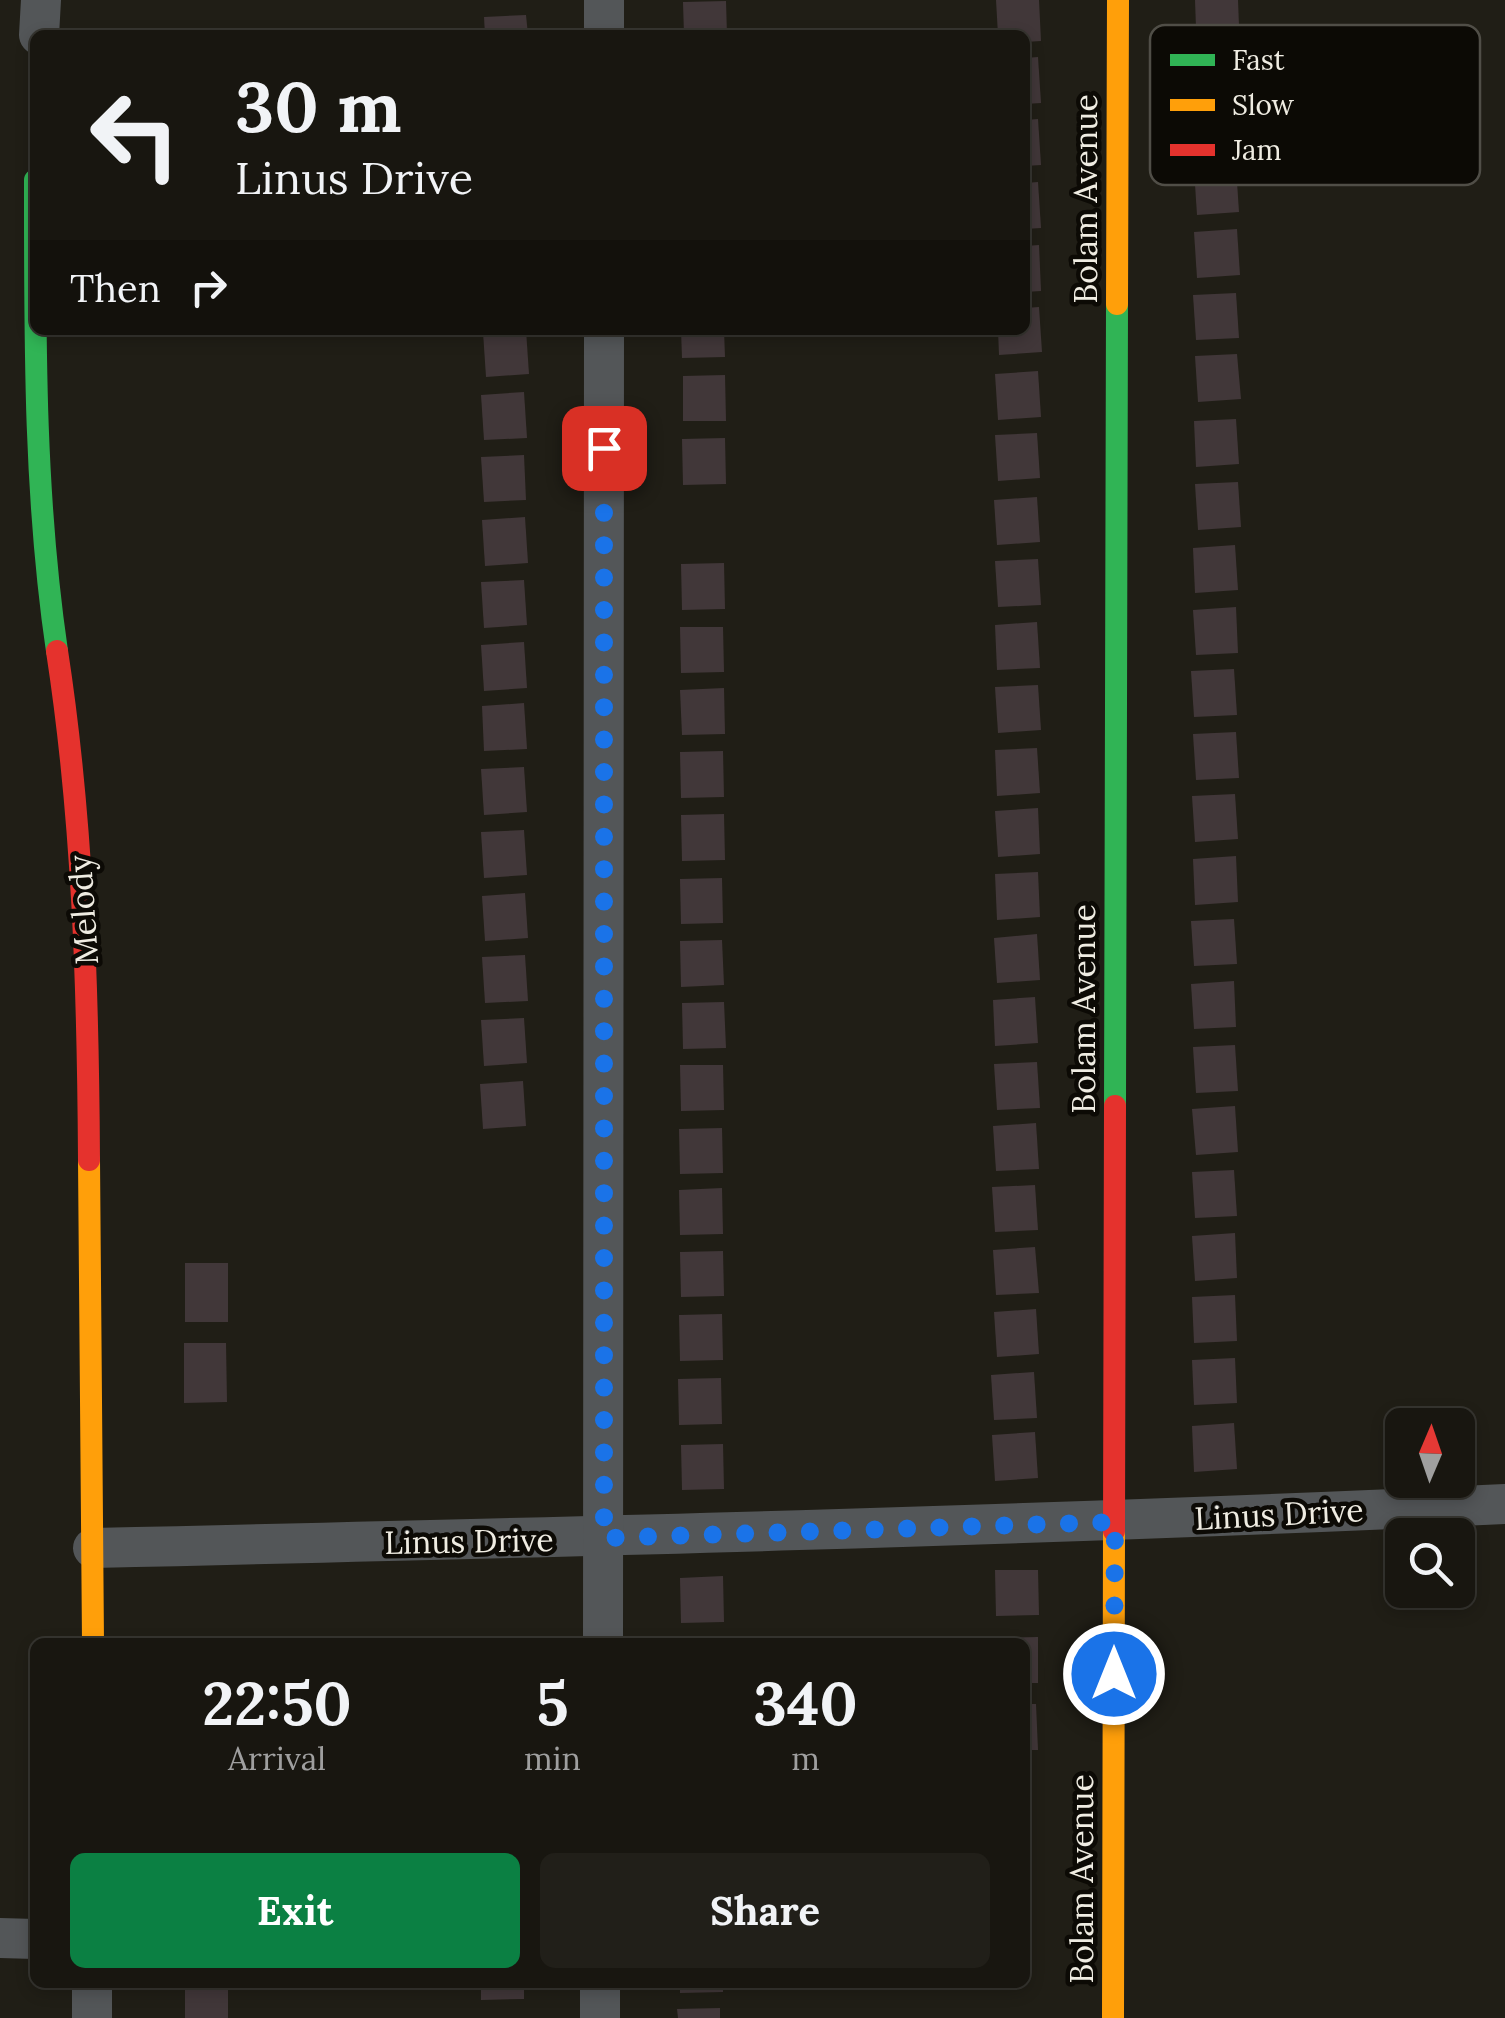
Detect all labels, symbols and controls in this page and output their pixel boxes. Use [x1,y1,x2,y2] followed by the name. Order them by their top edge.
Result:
[1150,25,1480,185] legend
[1232,42,1285,78] text: Fast
[235,62,402,151] text: 30 m
[70,70,200,200] icon: left
[1232,87,1295,123] text: Slow
[1065,94,1106,304] street label: Bolam Avenue
[1231,132,1282,168] text: Jam
[235,149,473,206] text: Linus Drive
[181,260,236,315] icon: right
[70,264,161,312] text: Then
[562,406,647,491] pin
[577,421,632,476] icon: arrive
[59,854,107,966] street label: Melody
[1063,904,1104,1114] street label: Bolam Avenue
[1385,1408,1475,1498] north arrow
[1385,1408,1475,1608] map controls
[1193,1489,1365,1539] street label: Linus Drive
[1385,1518,1475,1608] button: search
[384,1519,554,1563] street label: Linus Drive
[1062,1622,1166,1726] position arrow
[202,1665,352,1741] text: 22:50
[536,1665,569,1741] text: 5
[753,1665,858,1741] text: 340
[228,1738,326,1779] text: Arrival
[524,1738,581,1779] text: min
[791,1738,820,1779] text: m
[1061,1774,1102,1984] street label: Bolam Avenue
[70,1853,520,1968] button: Exit
[540,1853,990,1968] button: Share

